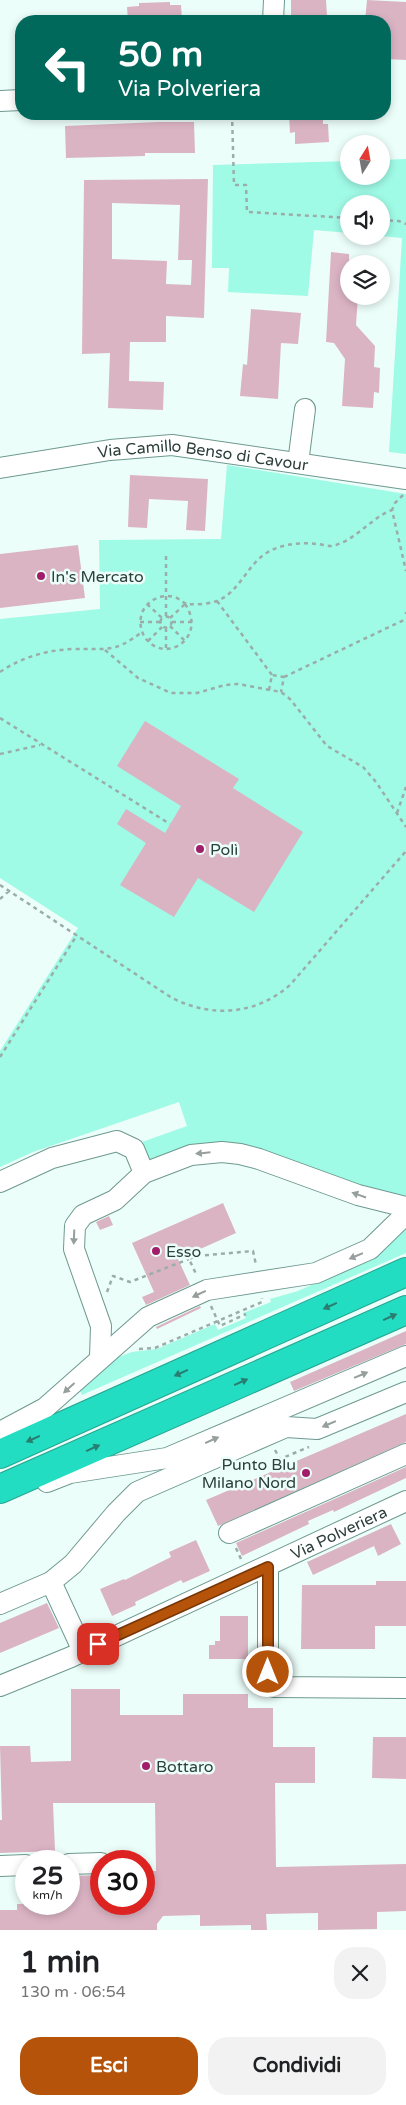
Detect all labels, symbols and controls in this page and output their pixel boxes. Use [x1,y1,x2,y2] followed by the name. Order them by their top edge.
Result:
[118,34,203,76] text: 50 m
[35,35,100,100] icon: left
[118,76,261,102] text: Via Polveriera
[340,135,390,185] north arrow
[340,135,390,305] map controls
[340,195,390,245] button: sound
[340,255,390,305] button: layers
[96,436,310,476] street label: Via Camillo Benso di Cavour
[51,567,144,587] place label: In's Mercato
[35,570,47,582] marker: In's Mercato
[210,840,238,860] place label: Polì
[194,843,206,855] marker: Polì
[195,1149,211,1157] one-way arrow
[351,1191,366,1198] one-way arrow
[70,1229,78,1245] one-way arrow
[166,1242,201,1262] place label: Esso
[150,1245,162,1257] marker: Esso
[349,1253,363,1261] one-way arrow
[192,1290,206,1298] one-way arrow
[323,1302,337,1310] one-way arrow
[383,1312,397,1320] one-way arrow
[174,1369,188,1377] one-way arrow
[354,1371,368,1379] one-way arrow
[234,1378,248,1386] one-way arrow
[62,1382,75,1393] one-way arrow
[321,1420,336,1428] one-way arrow
[205,1435,219,1443] one-way arrow
[26,1436,40,1444] one-way arrow
[86,1444,100,1452] one-way arrow
[202,1455,296,1493] place label: Punto Blu Milano Nord
[300,1467,312,1479] marker: Punto Blu Milano Nord
[288,1502,391,1564] street label: Via Polveriera
[77,1623,119,1665] pin
[84,1630,112,1658] icon: arrive
[241,1645,293,1697] position arrow
[156,1757,214,1777] place label: Bottaro
[140,1760,152,1772] marker: Bottaro
[90,1850,155,1915] speed limit sign: 30
[32,1861,63,1891] text: 25
[32,1888,63,1902] text: km/h
[20,1944,100,1981] text: 1 min
[334,1947,386,1999] button: close
[20,1982,126,2002] text: 130 m · 06:54
[20,2037,198,2095] button: Esci
[208,2037,386,2095] button: Condividi

